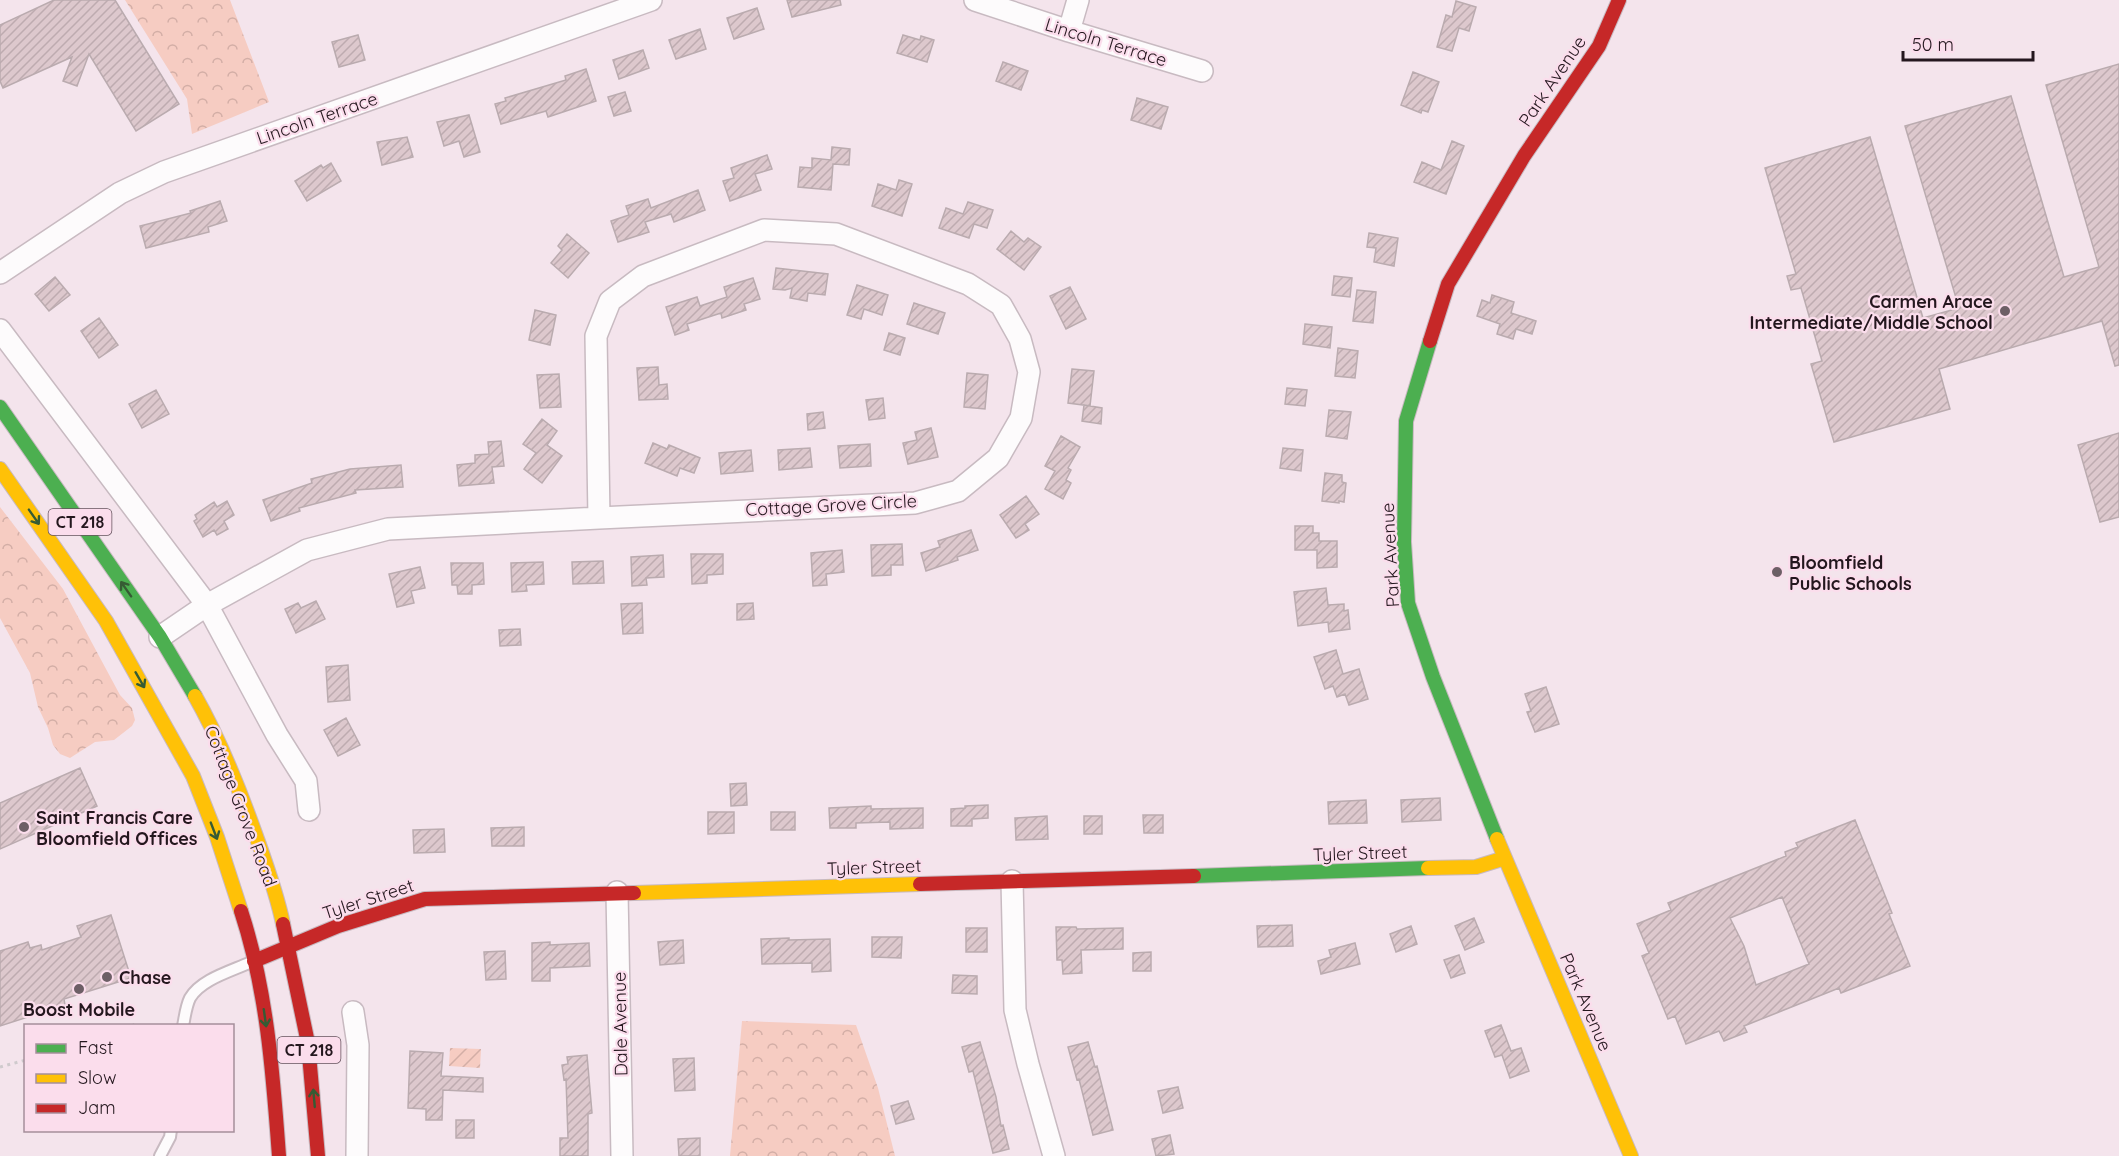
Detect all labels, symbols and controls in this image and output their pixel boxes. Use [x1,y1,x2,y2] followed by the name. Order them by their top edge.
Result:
[1042,13,1170,71] street label: Lincoln Terrace
[1903,24,2034,62] scale bar
[1513,31,1591,131] street label: Park Avenue
[1912,33,1954,56] text: 50 m
[253,87,381,149] street label: Lincoln Terrace
[1750,290,1993,334] place label: Carmen Arace Intermediate/Middle School
[1998,304,2012,318] marker: Carmen Arace Intermediate/Middle School
[745,489,917,521] street label: Cottage Grove Circle
[1376,502,1404,608] street label: Park Avenue
[28,509,40,525] one-way arrow
[48,509,112,535] road number: CT 218
[1789,551,1912,595] place label: Bloomfield Public Schools
[1770,565,1784,579] marker: Bloomfield Public Schools
[120,581,132,597] one-way arrow
[135,671,147,688] one-way arrow
[200,722,282,890] street label: Cottage Grove Road
[36,806,198,850] place label: Saint Francis Care Bloomfield Offices
[17,820,31,834] marker: Saint Francis Care Bloomfield Offices
[209,821,220,840] one-way arrow
[1312,840,1408,866] street label: Tyler Street
[826,854,922,880] street label: Tyler Street
[319,873,417,925] street label: Tyler Street
[1555,949,1617,1055] street label: Park Avenue
[119,966,171,989] place label: Chase
[100,970,114,984] marker: Chase
[608,972,632,1076] street label: Dale Avenue
[72,982,86,996] marker: Boost Mobile
[23,998,135,1021] place label: Boost Mobile
[259,1008,270,1028] one-way arrow
[24,1024,234,1132] legend
[78,1036,113,1059] text: Fast
[278,1037,340,1063] road number: CT 218
[78,1066,116,1089] text: Slow
[308,1088,319,1108] one-way arrow
[78,1096,116,1119] text: Jam

